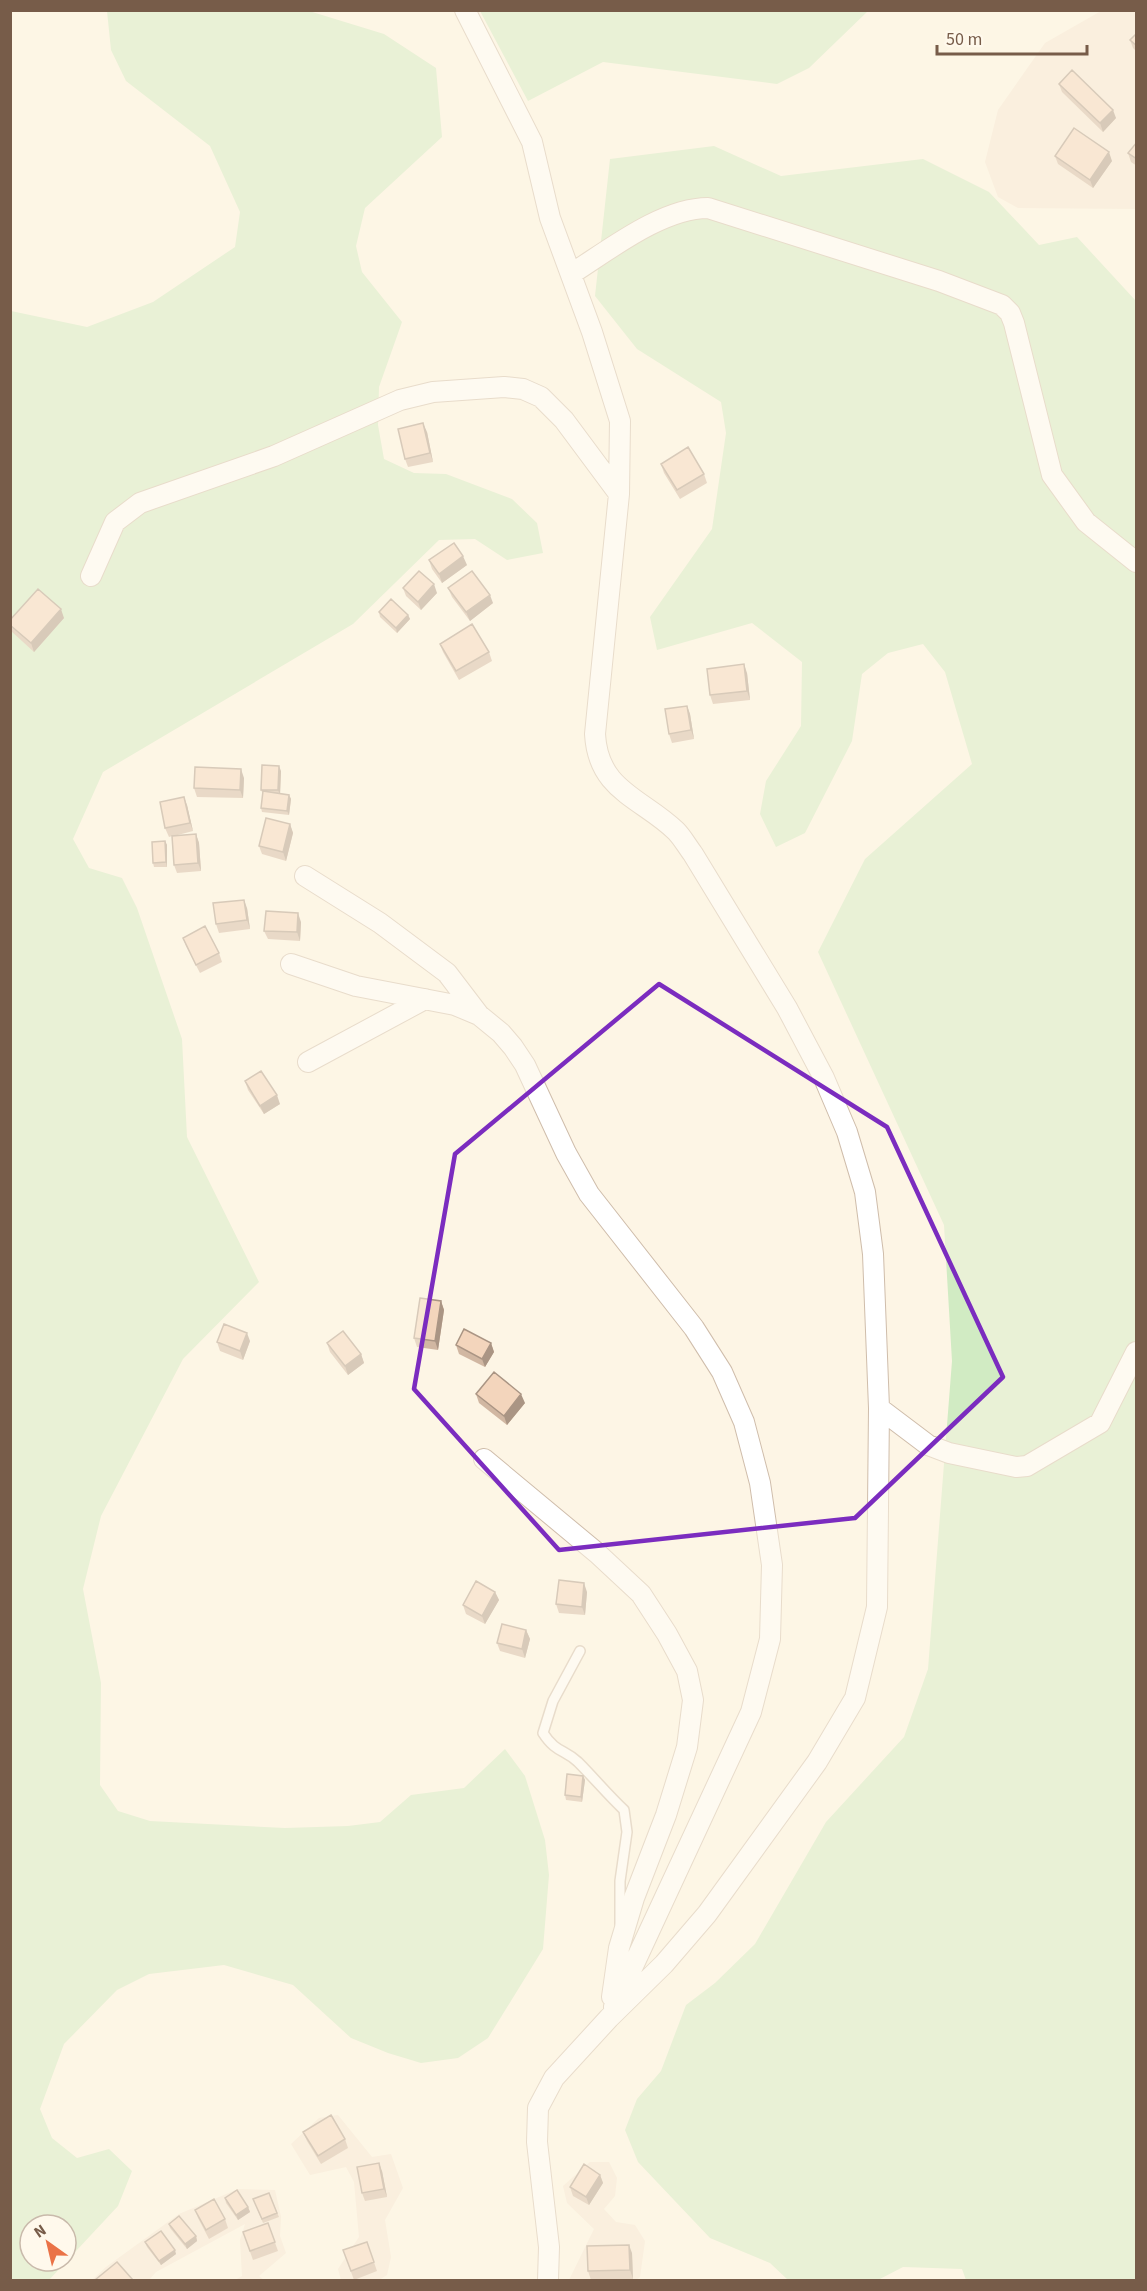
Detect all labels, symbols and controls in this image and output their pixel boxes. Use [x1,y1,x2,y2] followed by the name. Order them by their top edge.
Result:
[937,18,1087,56] scale bar
[946,27,982,52] text: 50 m
[18,2213,78,2273] north arrow
[30,2219,51,2243] text: N

